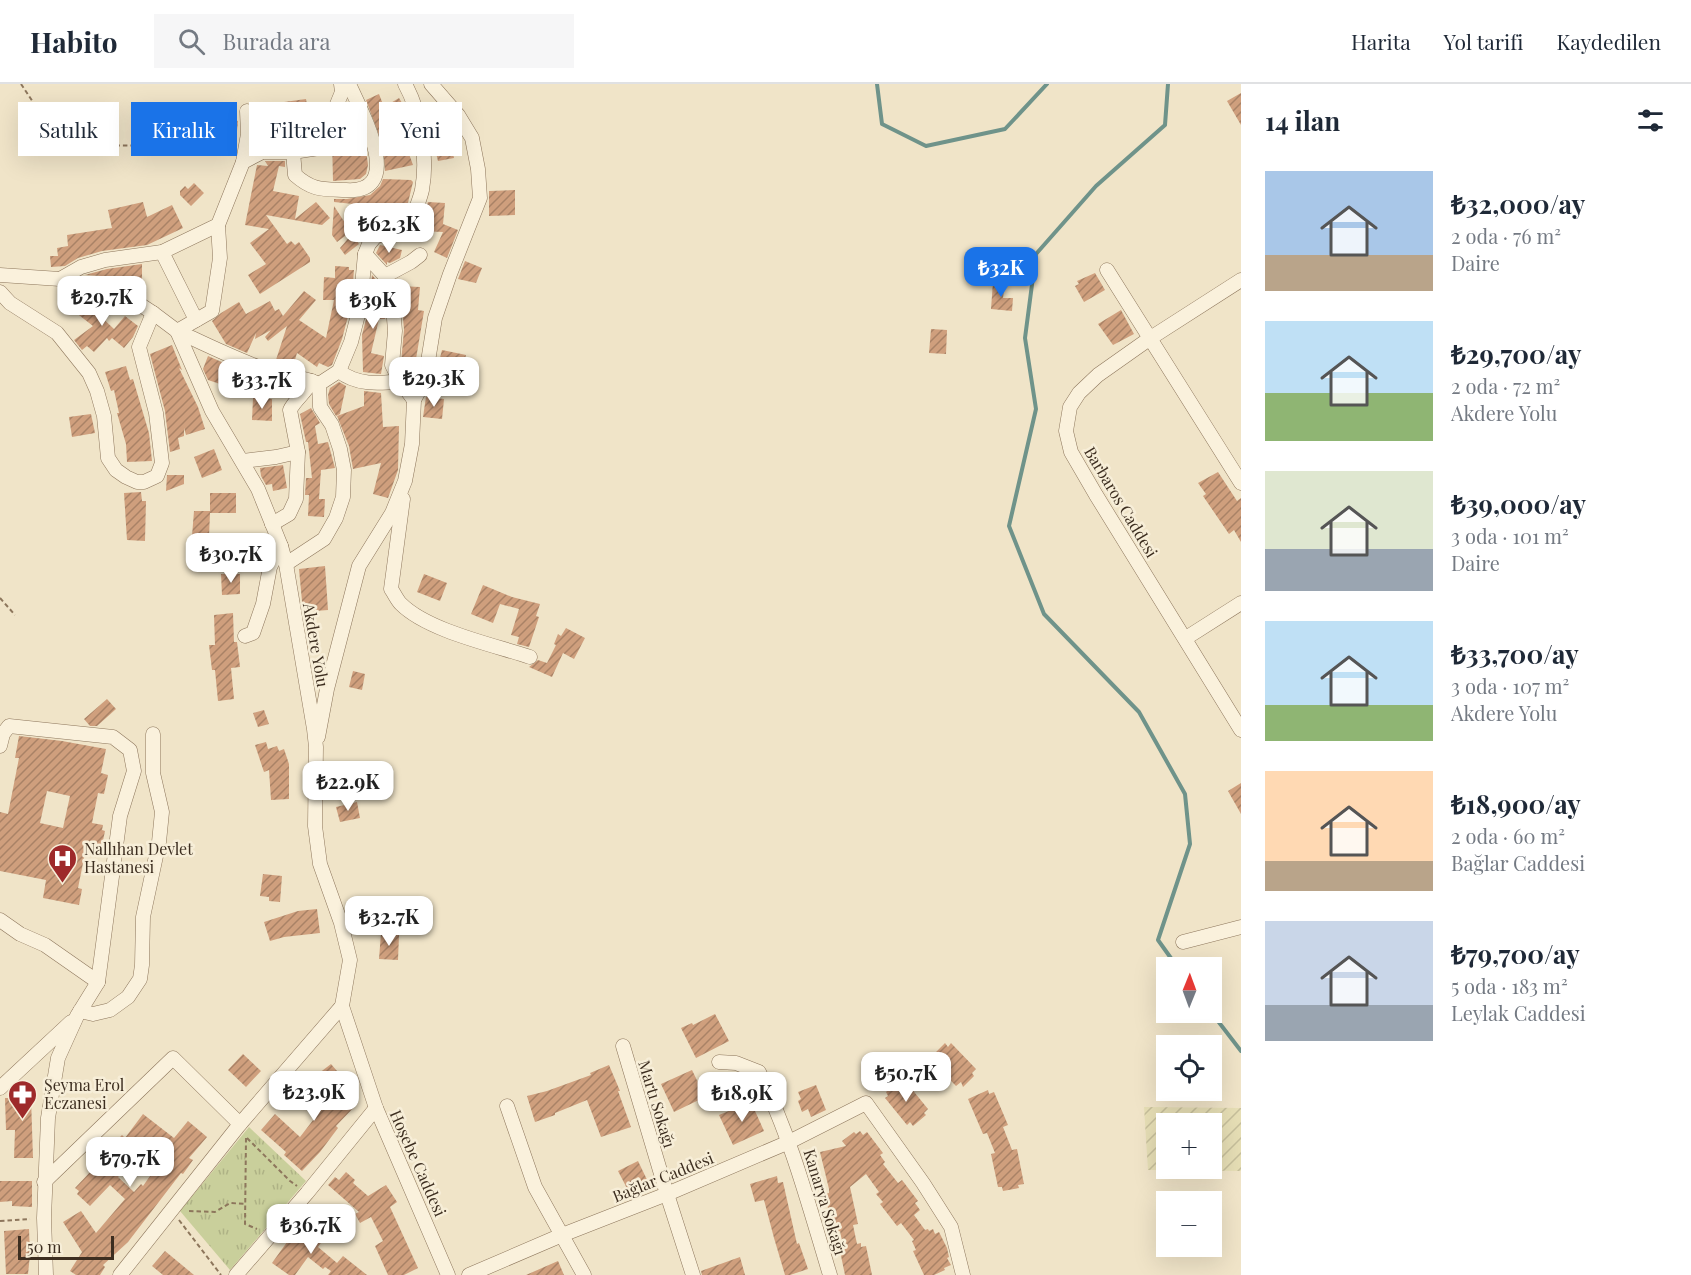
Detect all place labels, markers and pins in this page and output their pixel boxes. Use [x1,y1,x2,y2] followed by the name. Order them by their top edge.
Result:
[340,203,438,254] pin: ₺62.3K
[965,247,1037,298] pin: ₺32K
[53,276,151,327] pin: ₺29.7K
[337,279,409,330] pin: ₺39K
[385,357,483,408] pin: ₺29.3K
[213,359,311,410] pin: ₺33.7K
[182,533,280,584] pin: ₺30.7K
[299,761,397,812] pin: ₺22.9K
[84,838,193,877] place label: Nallıhan Devlet Hastanesi
[47,842,79,884] hospital icon: Nallıhan Devlet Hastanesi
[340,896,438,947] pin: ₺32.7K
[857,1052,955,1103] pin: ₺50.7K
[265,1071,363,1122] pin: ₺23.9K
[693,1072,791,1123] pin: ₺18.9K
[44,1074,125,1113] place label: Şeyma Erol Eczanesi
[7,1078,39,1120] pharmacy icon: Şeyma Erol Eczanesi
[81,1137,179,1188] pin: ₺79.7K
[262,1204,360,1255] pin: ₺36.7K

